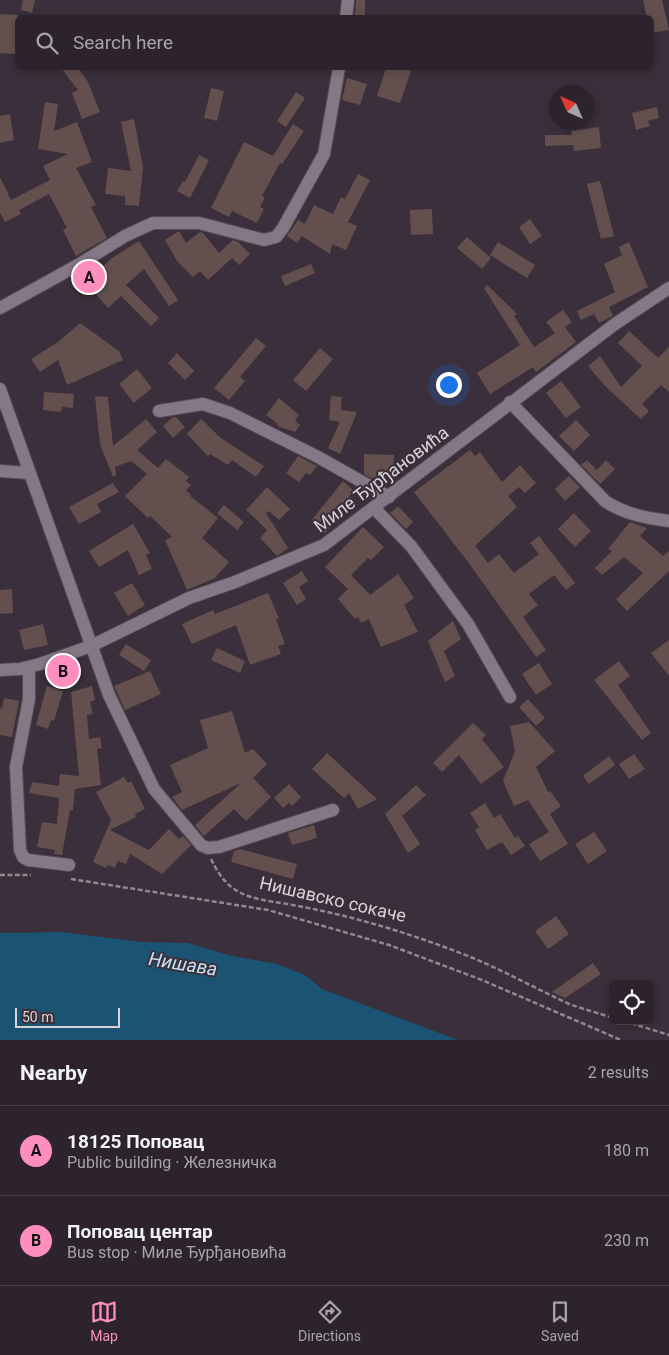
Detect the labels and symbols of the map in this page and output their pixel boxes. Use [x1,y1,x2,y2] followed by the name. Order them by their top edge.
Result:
[549,85,594,130] north arrow
[73,258,105,296] pin: A
[436,372,462,398] your location
[310,422,452,536] street label: Миле Ђурђановића
[47,652,79,690] pin: B
[257,872,409,926] street label: Нишавско сокаче
[147,947,219,981] water label: Нишава
[15,1005,120,1028] scale bar

